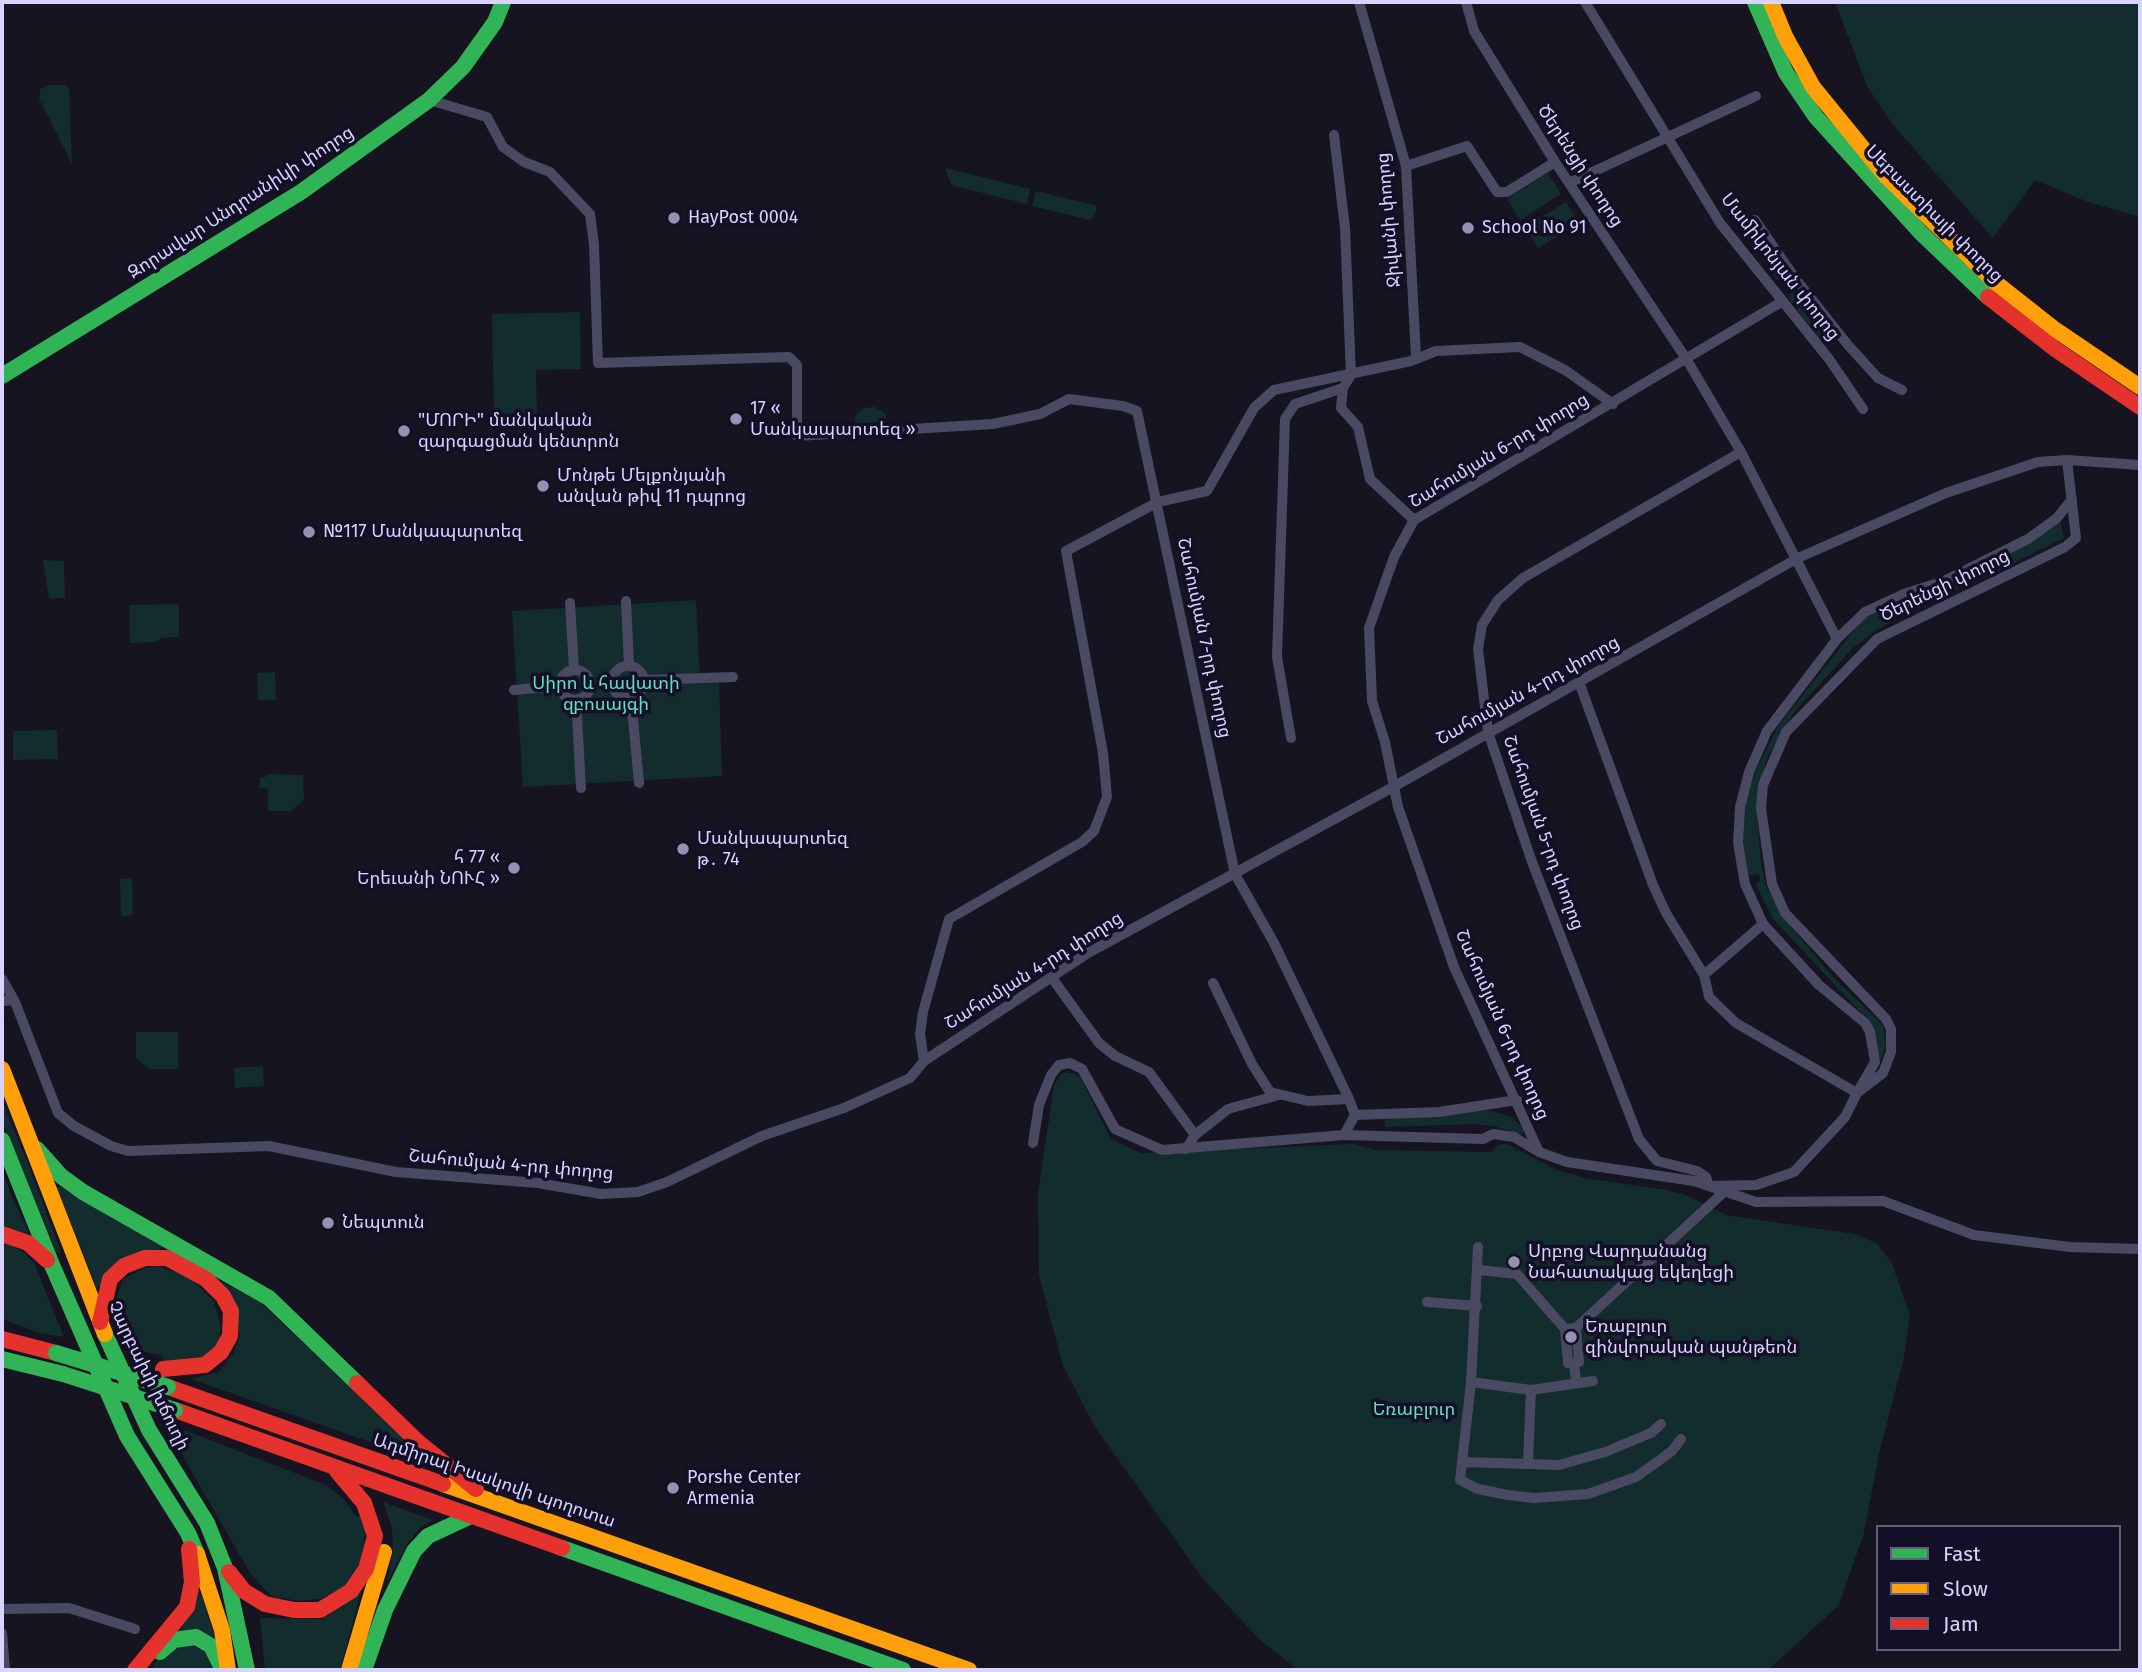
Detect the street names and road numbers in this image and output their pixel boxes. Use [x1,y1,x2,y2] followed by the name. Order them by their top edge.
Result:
[1532,101,1628,231] street label: Ծերենցի փողոց
[124,122,358,284] street label: Զորավար Անդրանիկի փողոց
[1861,141,2007,287] street label: Սեբաստիայի փողոց
[1372,152,1406,288] street label: Ջիվանի փողոց
[1716,189,1844,345] street label: Մամիկոնյան փողոց
[1405,389,1593,513] street label: Շահումյան 6-րդ փողոց
[1172,536,1236,740] street label: Շահումյան 7-րդ փողոց
[1877,545,2013,627] street label: Ծերենցի փողոց
[1433,632,1623,750] street label: Շահումյան 4-րդ փողոց
[1498,733,1588,933] street label: Շահումյան 5-րդ փողոց
[941,907,1127,1035] street label: Շահումյան 4-րդ փողոց
[1450,927,1554,1123] street label: Շահումյան 6-րդ փողոց
[408,1145,614,1185] street label: Շահումյան 4-րդ փողոց
[103,1298,193,1454] street label: Չարբախի խճուղի
[370,1429,618,1533] street label: Ադմիրալ Իսակովի պողոտա

